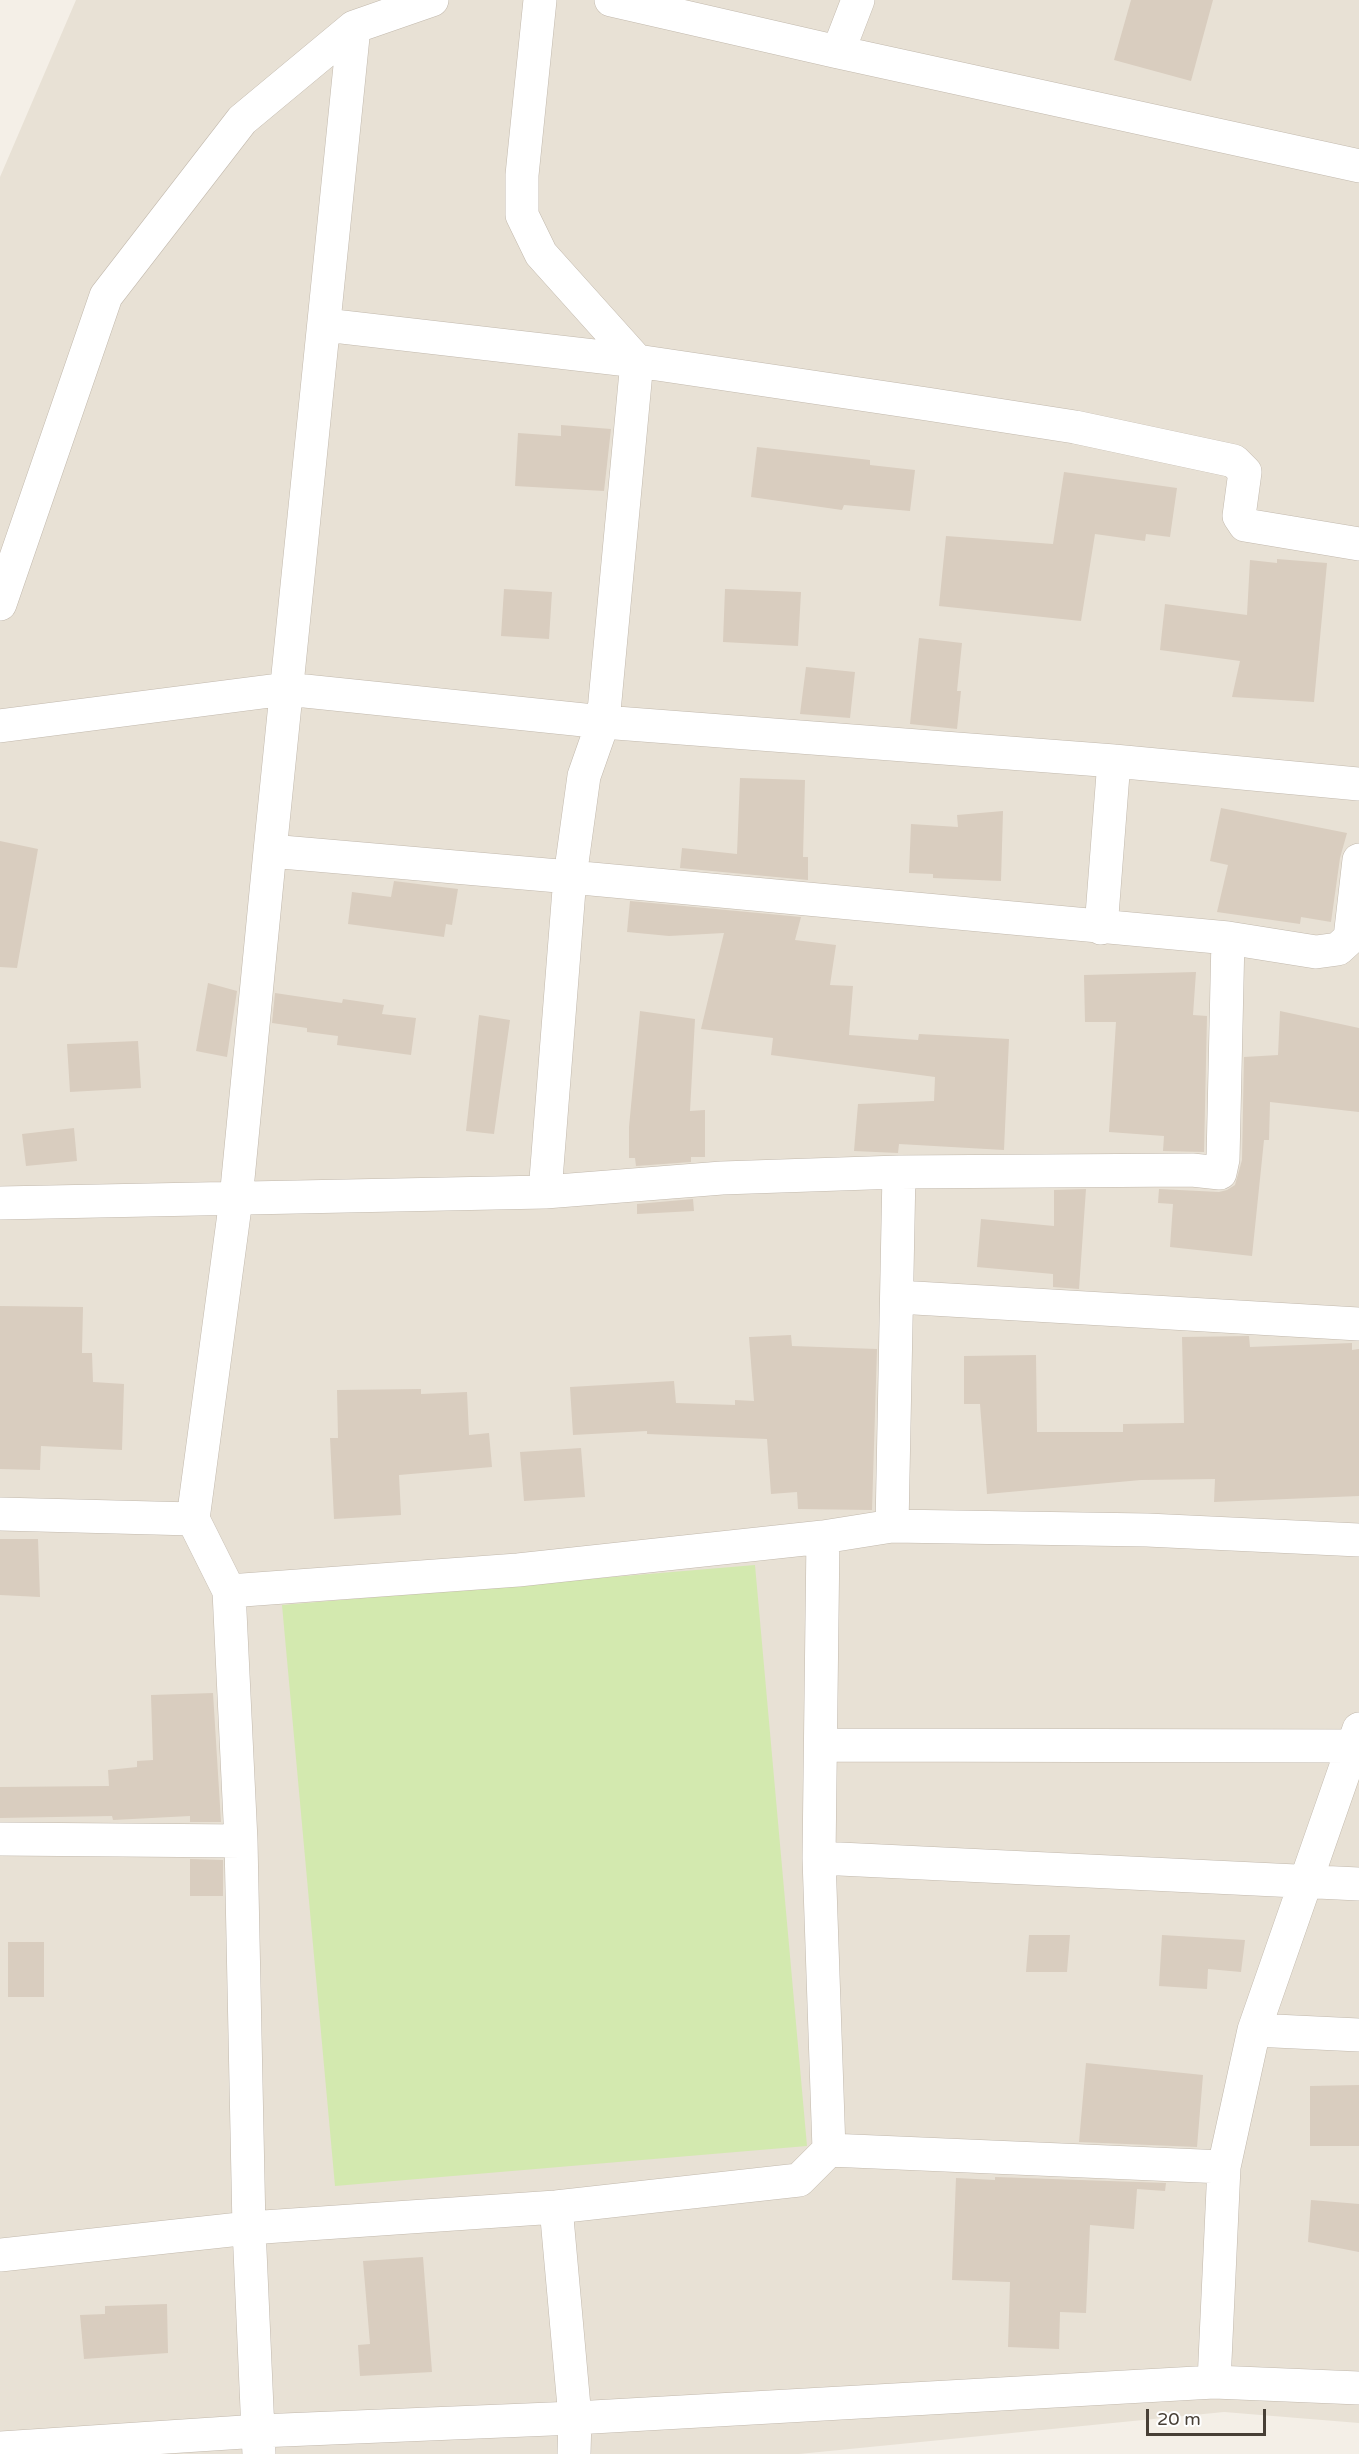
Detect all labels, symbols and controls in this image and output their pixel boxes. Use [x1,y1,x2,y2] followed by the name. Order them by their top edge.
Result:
[1149,2397,1269,2435] scale bar
[1157,2408,1201,2430] text: 20 m

